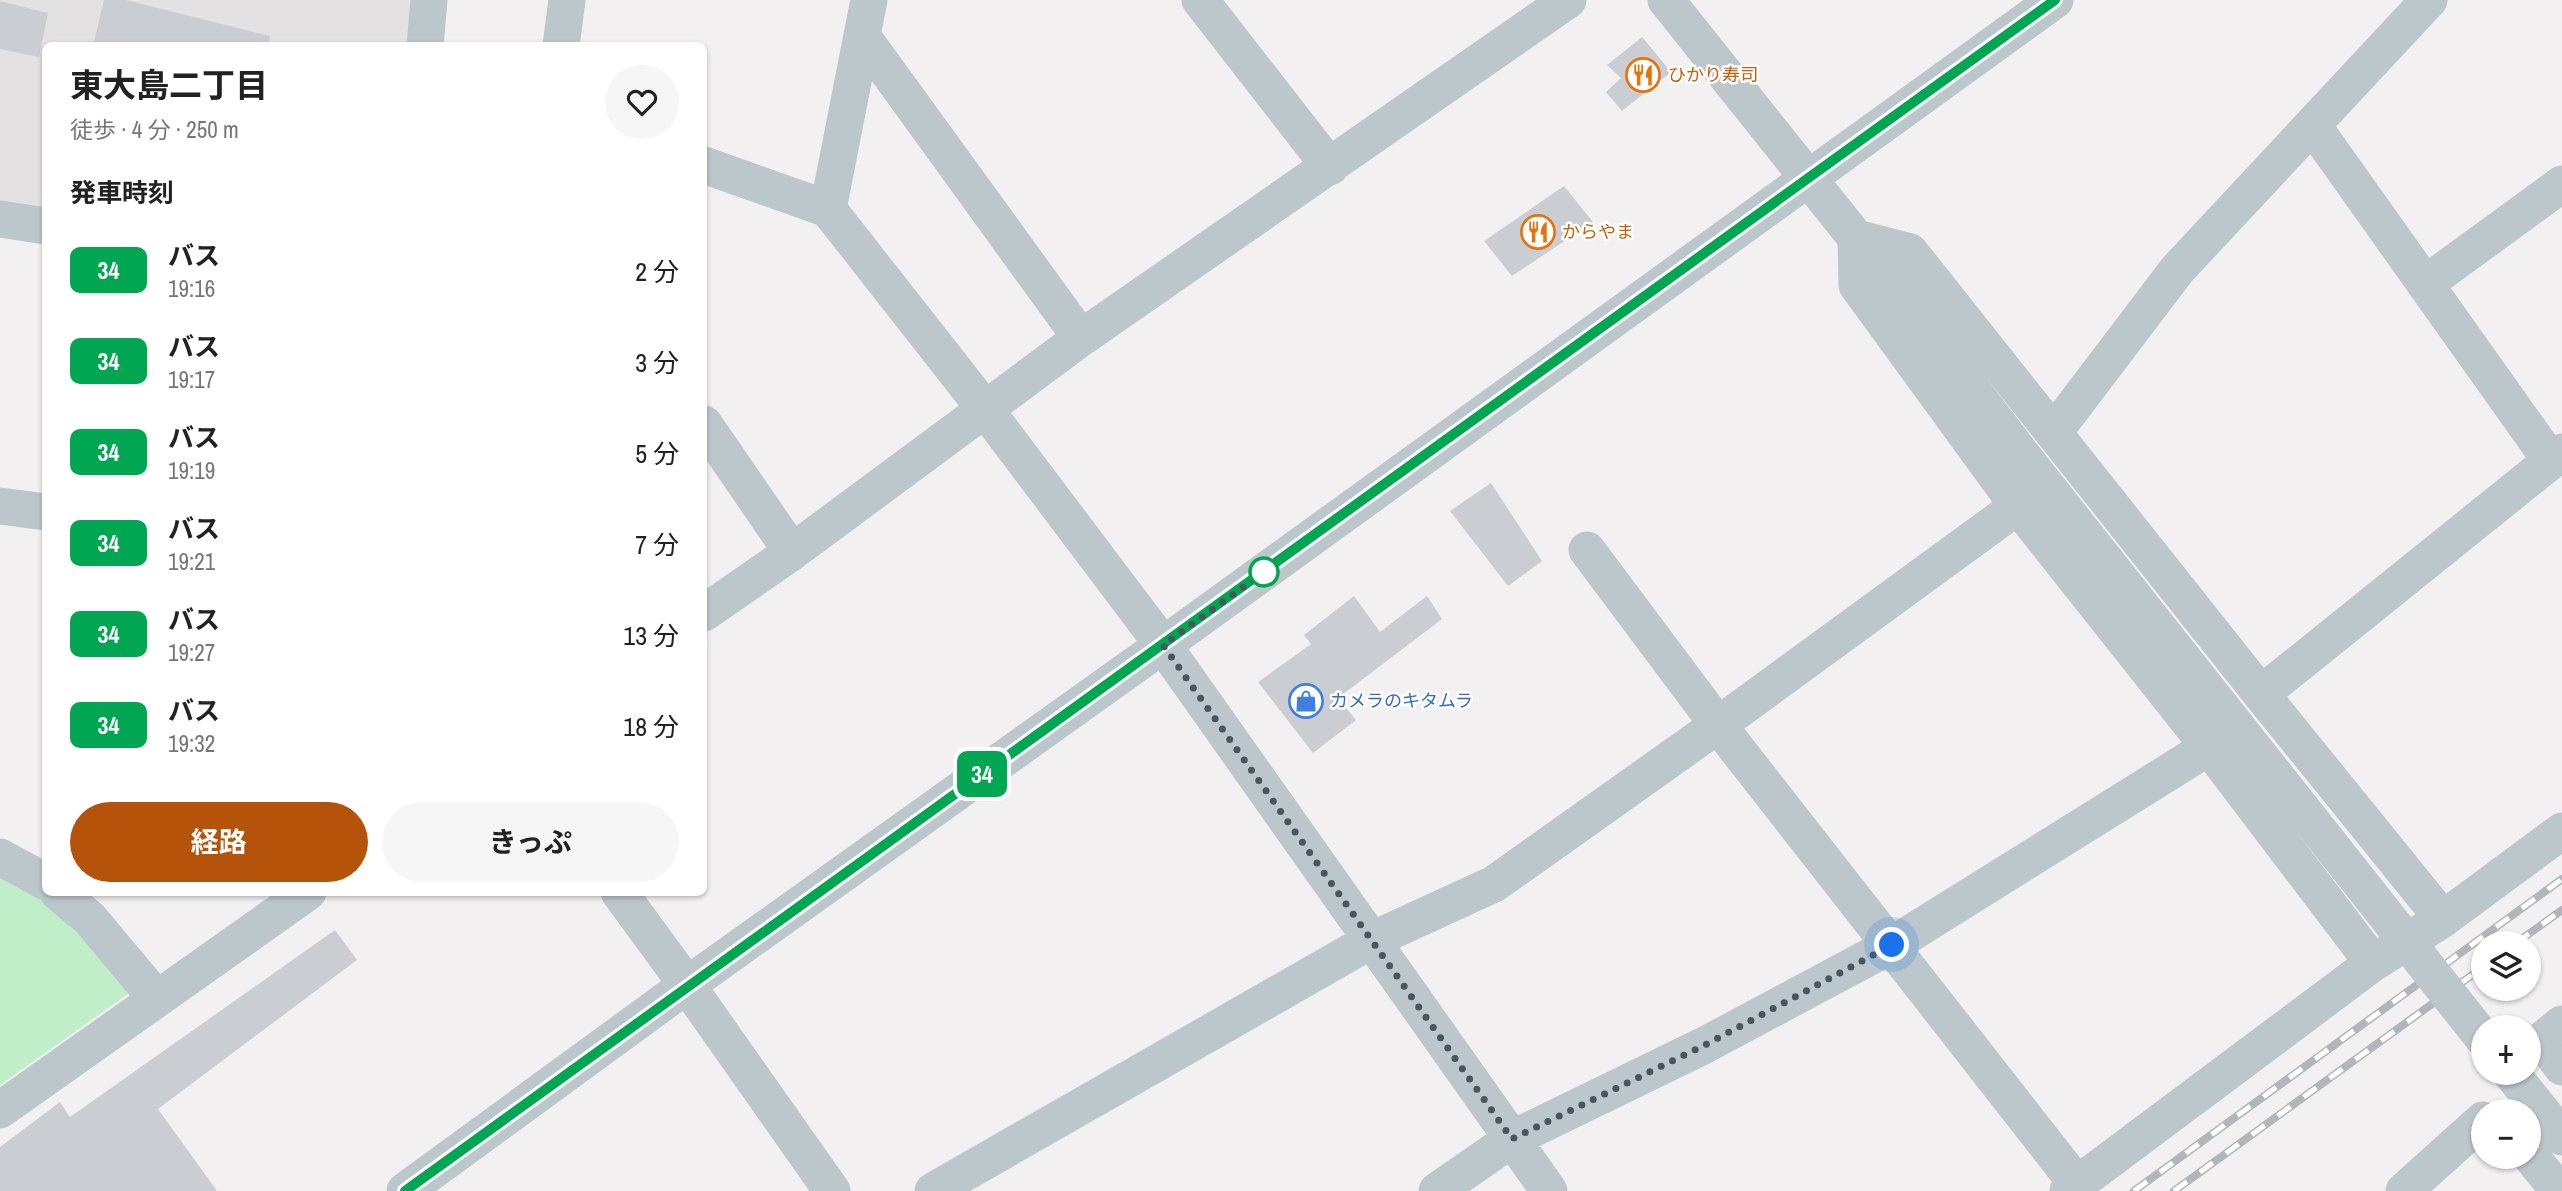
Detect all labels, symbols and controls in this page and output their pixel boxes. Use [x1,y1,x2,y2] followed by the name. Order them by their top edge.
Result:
[1624,56,1662,94] restaurant icon: ひかり寿司
[1668,62,1758,87] place label: ひかり寿司
[70,63,268,107] text: 東大島二丁目
[605,65,679,139] button: heart
[70,114,239,145] text: 徒歩 · 4 分 · 250 m
[70,175,174,210] text: 発車時刻
[1519,213,1557,251] restaurant icon: からやま
[1562,219,1634,244] place label: からやま
[168,238,220,273] text: バス
[98,254,119,286] text: 34
[635,254,679,289] text: 2 分
[168,273,215,304] text: 19:16
[168,329,220,364] text: バス
[98,345,119,377] text: 34
[635,345,679,380] text: 3 分
[168,364,215,395] text: 19:17
[168,420,220,455] text: バス
[98,436,119,468] text: 34
[635,436,679,471] text: 5 分
[168,455,215,486] text: 19:19
[168,511,220,546] text: バス
[98,527,119,559] text: 34
[635,527,679,562] text: 7 分
[168,546,215,577] text: 19:21
[1249,557,1279,587] unlabelled marker
[168,602,220,637] text: バス
[98,618,119,650] text: 34
[623,618,679,653] text: 13 分
[168,637,215,668] text: 19:27
[1287,682,1325,720] shop icon: カメラのキタムラ
[1330,688,1473,713] place label: カメラのキタムラ
[168,693,220,728] text: バス
[98,709,119,741] text: 34
[623,709,679,744] text: 18 分
[168,728,215,759] text: 19:32
[950,751,1014,797] line badge: 34
[971,758,993,790] text: 34
[70,802,368,882] button: 経路
[382,802,679,882] button: きっぷ
[1874,927,1909,962] your location
[2471,931,2541,1169] map controls
[2471,931,2541,1001] button: layers
[2471,1015,2541,1085] button: +
[2471,1099,2541,1169] button: −

